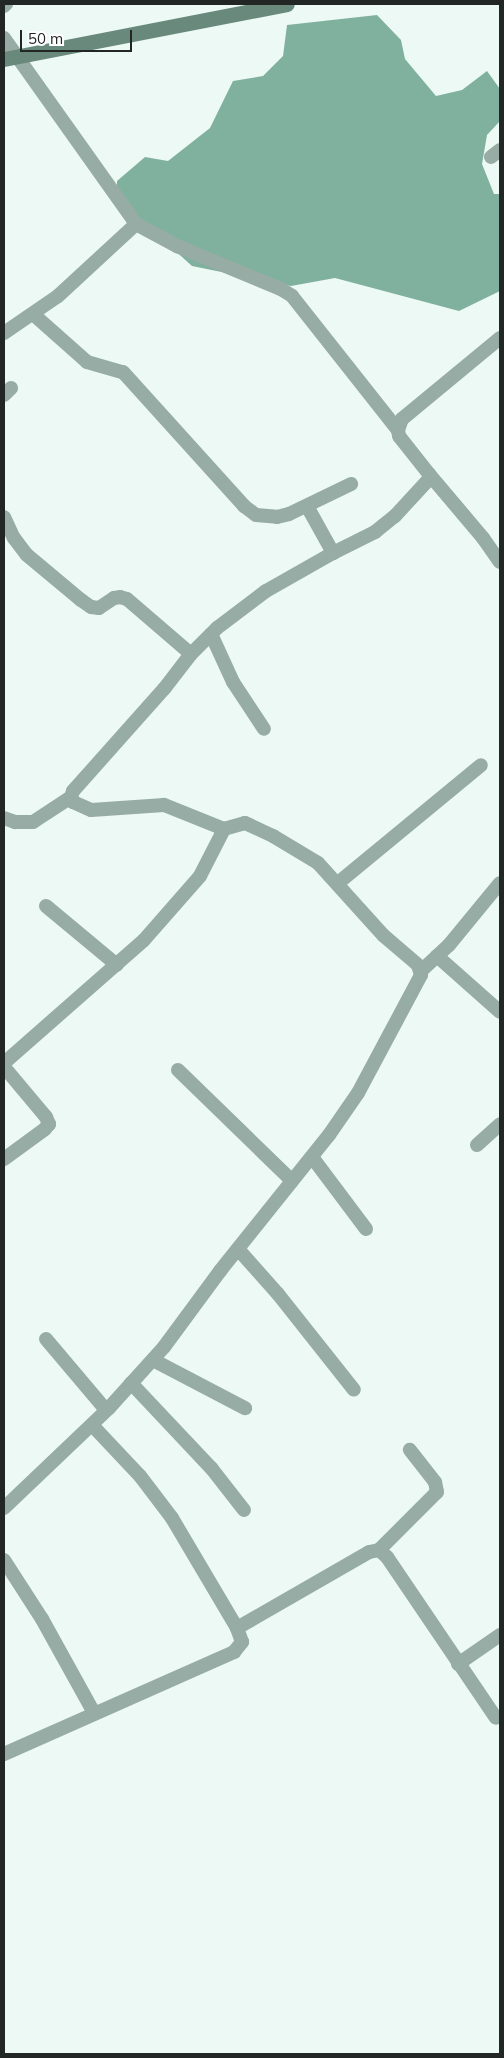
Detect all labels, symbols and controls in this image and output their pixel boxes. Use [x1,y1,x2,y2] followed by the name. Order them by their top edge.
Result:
[22,20,135,52] scale bar
[28,29,63,48] text: 50 m

